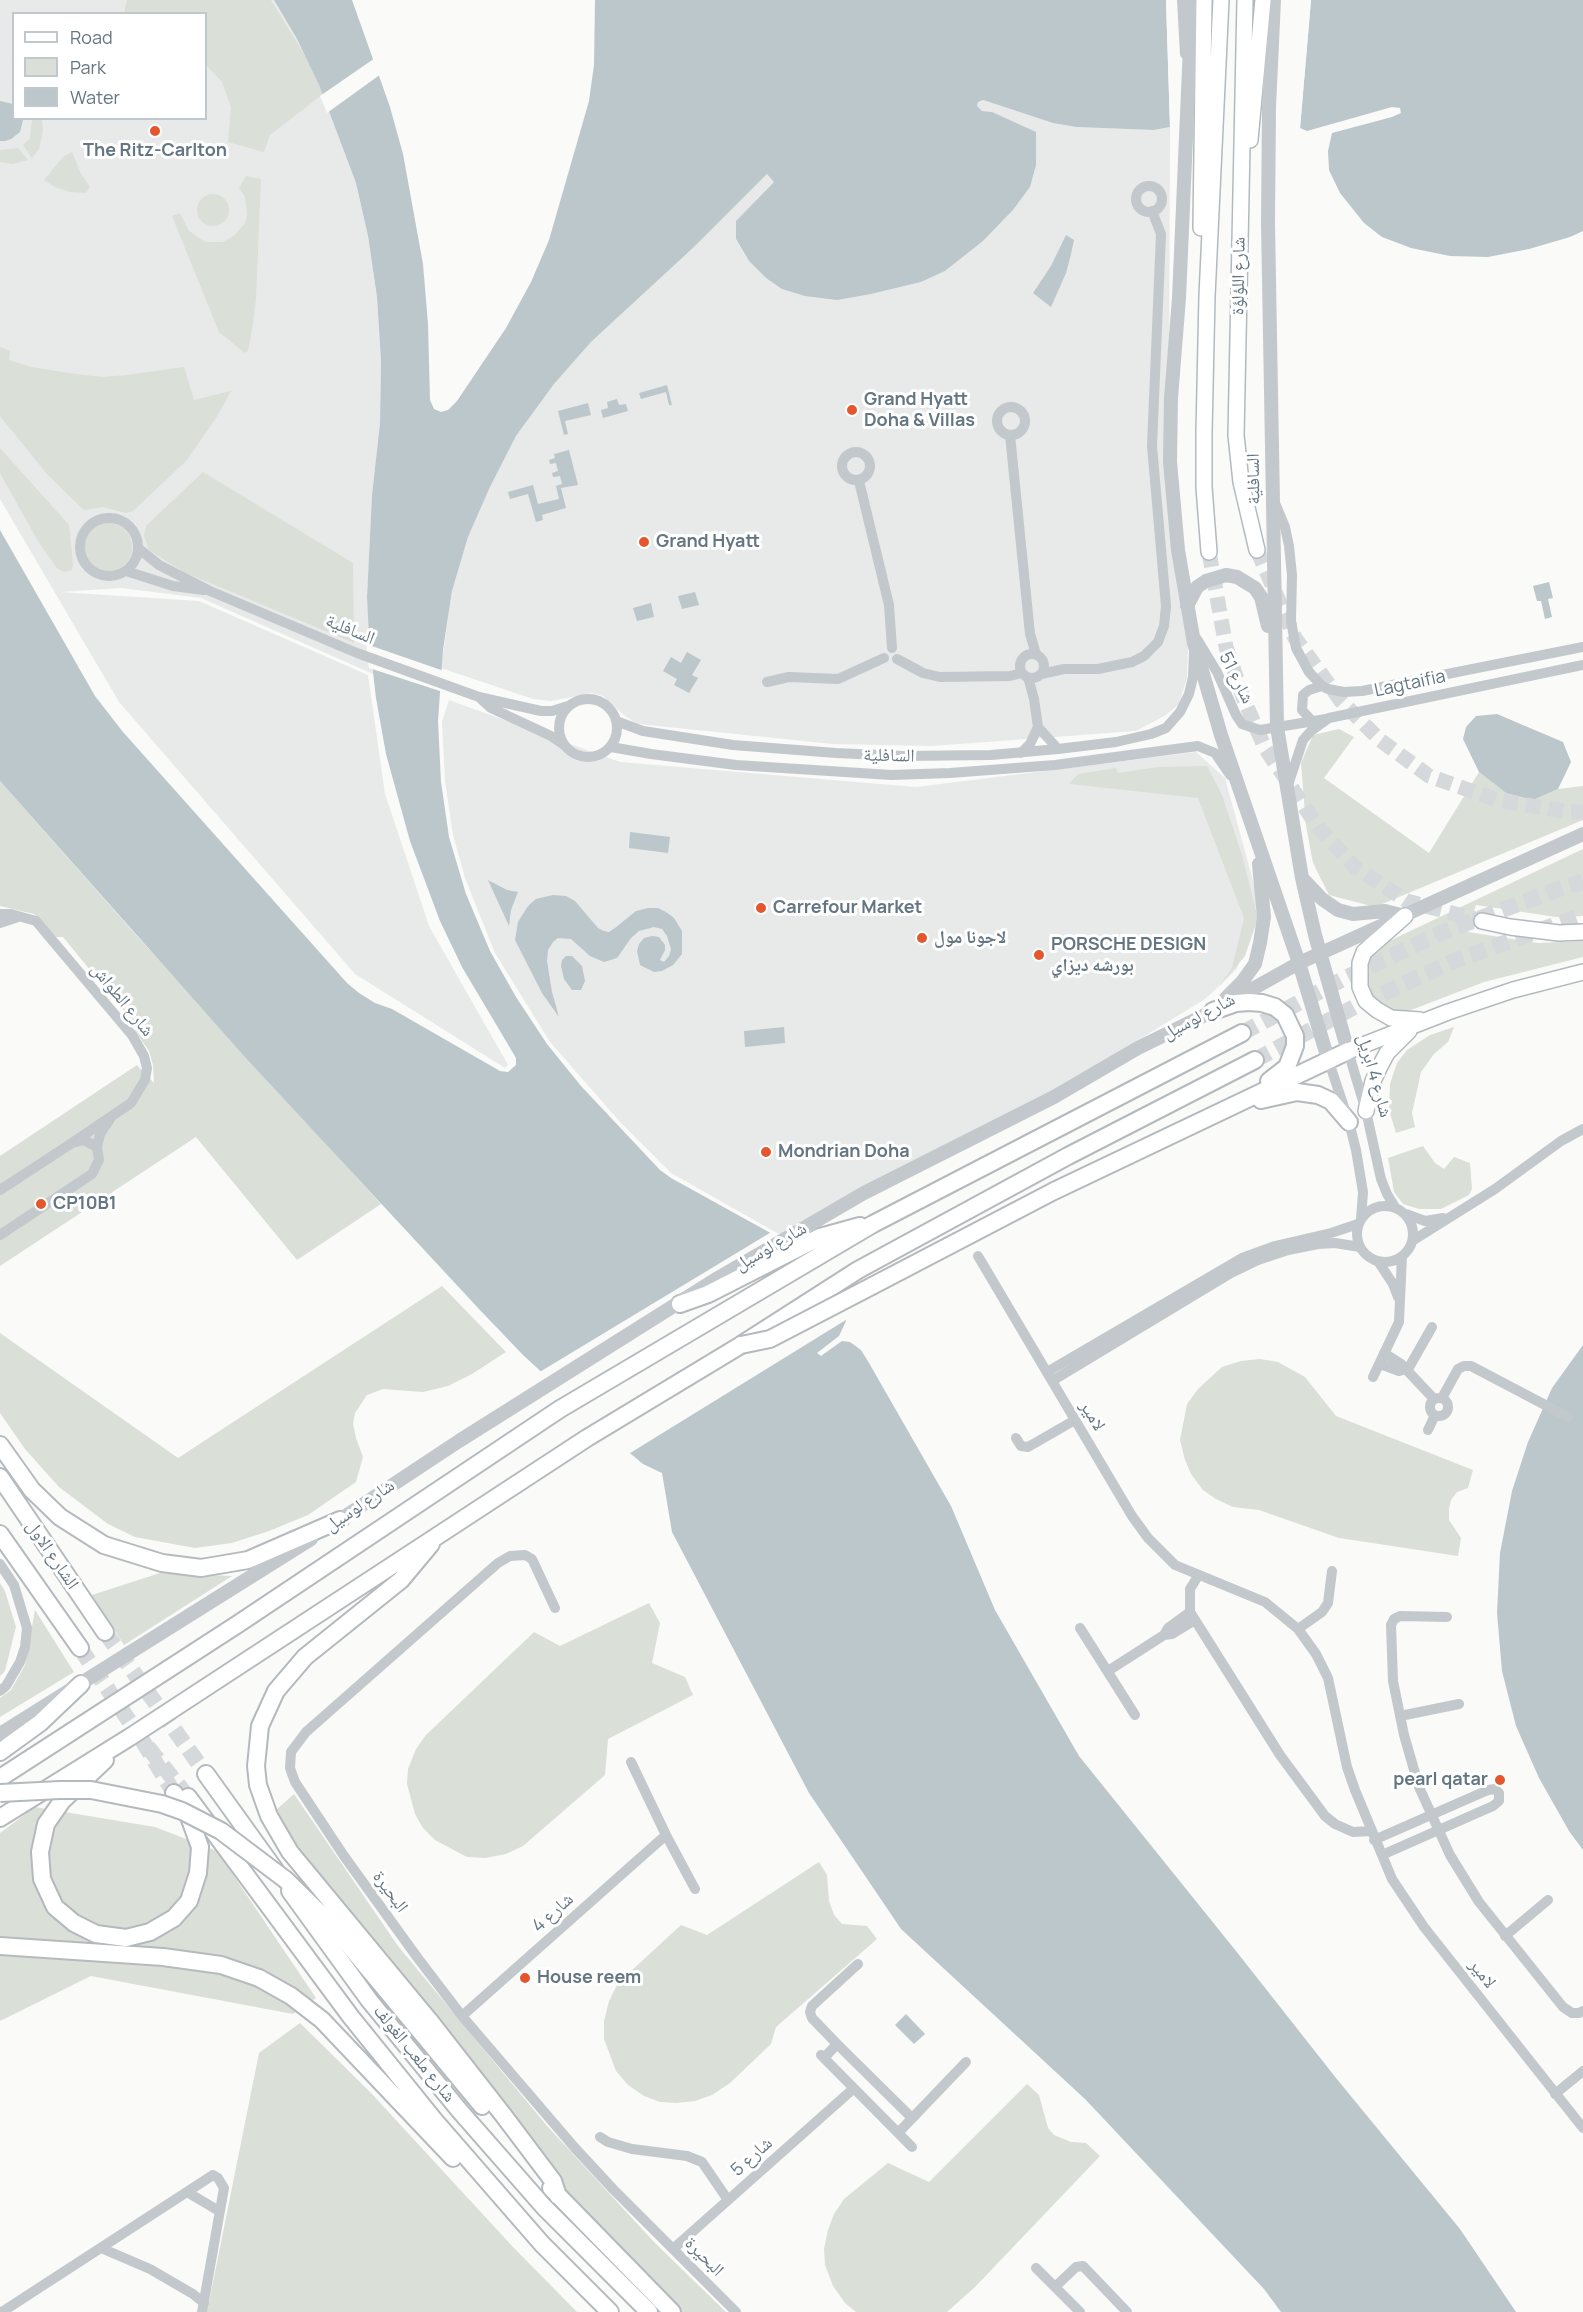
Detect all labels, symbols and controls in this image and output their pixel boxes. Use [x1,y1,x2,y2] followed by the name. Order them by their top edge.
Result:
[12,12,207,120] legend
[70,25,113,49] text: Road
[70,55,106,79] text: Park
[70,85,120,109] text: Water
[148,124,162,138] marker: The Ritz-Carlton
[83,140,227,162] place label: The Ritz-Carlton
[1228,237,1250,315] street label: شارع اللؤلؤة
[864,389,975,432] place label: Grand Hyatt Doha & Villas
[845,403,859,417] marker: Grand Hyatt Doha & Villas
[1243,453,1265,505] street label: السافلية
[656,531,760,553] place label: Grand Hyatt
[637,535,651,549] marker: Grand Hyatt
[322,610,378,650] street label: السافلية
[1214,648,1258,708] street label: شارع 51
[1372,666,1448,702] street label: Lagtaifia
[863,745,915,767] street label: السافلية
[773,897,922,919] place label: Carrefour Market
[754,901,768,915] marker: Carrefour Market
[934,927,1006,949] place label: لاجونا مول
[915,931,929,945] marker: لاجونا مول
[1051,934,1206,976] place label: PORSCHE DESIGN بورشه ديزاي
[1032,948,1046,962] marker: PORSCHE DESIGN بورشه ديزاي
[86,959,158,1041] street label: شارع الطواش
[1159,989,1239,1045] street label: شارع لوسيل
[1352,1032,1396,1120] street label: شارع 4 ابريل
[778,1141,910,1163] place label: Mondrian Doha
[759,1145,773,1159] marker: Mondrian Doha
[53,1193,117,1215] place label: CP10B1
[34,1197,48,1211] marker: CP10B1
[731,1218,811,1276] street label: شارع لوسيل
[1075,1397,1109,1435] street label: لامير
[321,1475,399,1537] street label: شارع لوسيل
[21,1516,83,1594] street label: الشارع الاول
[1393,1769,1488,1791] place label: pearl qatar
[1493,1773,1507,1787] marker: pearl qatar
[368,1867,412,1917] street label: البحيرة
[528,1889,578,1937] street label: شارع 4
[1464,1955,1500,1993] street label: لامير
[537,1967,641,1989] place label: House reem
[518,1971,532,1985] marker: House reem
[368,2001,460,2107] street label: شارع ملعب الغولف
[727,2133,777,2181] street label: شارع 5
[680,2233,728,2281] street label: البحيرة

